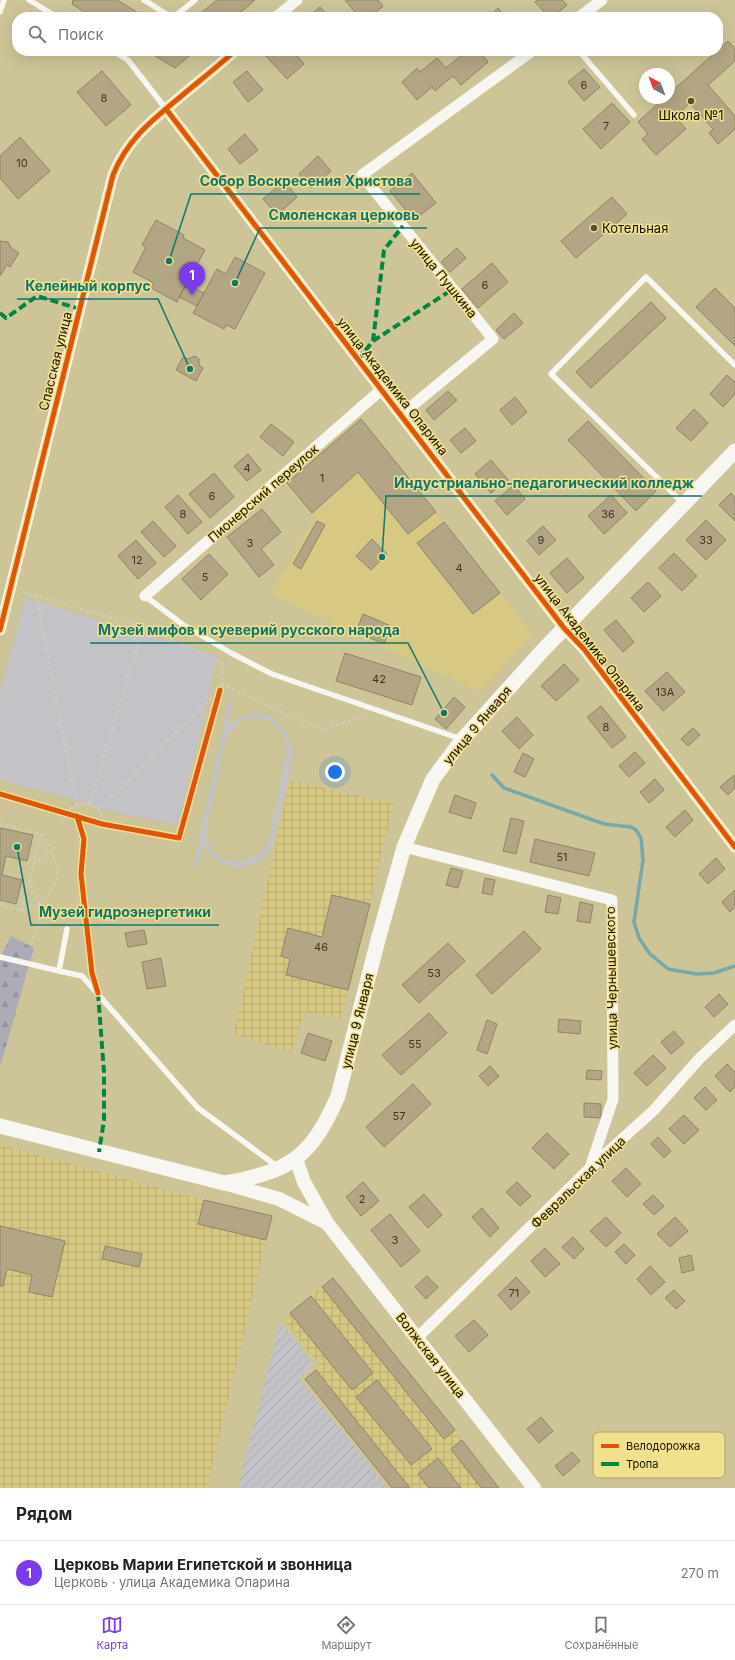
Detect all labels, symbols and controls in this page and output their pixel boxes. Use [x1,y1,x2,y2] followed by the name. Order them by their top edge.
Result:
[12,12,723,56] search box
[26,23,48,45] icon: search
[58,25,104,44] text: Поиск
[639,68,675,104] north arrow
[581,78,588,92] house number: 6
[101,91,108,105] house number: 8
[686,96,696,106] marker: Школа №1
[659,107,723,123] place label: Школа №1
[603,119,609,133] house number: 7
[16,156,28,170] house number: 10
[191,168,420,194] callout: Собор Воскресения Христова
[200,172,412,189] text: Собор Воскресения Христова
[260,202,427,228] callout: Смоленская церковь
[269,206,419,223] text: Смоленская церковь
[602,220,668,236] place label: Котельная
[589,223,599,233] marker: Котельная
[407,235,481,321] street label: улица Пушкина
[179,262,205,295] pin: 1
[17,273,158,299] callout: Келейный корпус
[25,277,151,294] text: Келейный корпус
[482,278,489,292] house number: 6
[35,310,75,412] street label: Спасская улица
[334,314,452,458] street label: улица Академика Опарина
[204,441,322,545] street label: Пионерский переулок
[243,461,251,475] house number: 4
[386,470,702,496] callout: Индустриально-педагогический колледж
[320,471,324,485] house number: 1
[394,474,694,491] text: Индустриально-педагогический колледж
[209,489,216,503] house number: 6
[180,507,187,521] house number: 8
[601,507,615,521] house number: 36
[538,533,545,547] house number: 9
[699,533,713,547] house number: 33
[247,536,254,550] house number: 3
[131,553,143,567] house number: 12
[455,561,463,575] house number: 4
[202,570,209,584] house number: 5
[531,570,649,714] street label: улица Академика Опарина
[90,617,408,643] callout: Музей мифов и суеверий русского народа
[98,621,400,638] text: Музей мифов и суеверий русского народа
[372,672,386,686] house number: 42
[439,682,515,768] street label: улица 9 Января
[656,685,675,699] house number: 13А
[603,720,610,734] house number: 8
[325,762,345,782] your location
[556,850,568,864] house number: 51
[31,899,219,925] callout: Музей гидроэнергетики
[39,903,211,920] text: Музей гидроэнергетики
[602,906,620,1050] street label: улица Чернышевского
[314,940,328,954] house number: 46
[427,966,441,980] house number: 53
[337,971,377,1071] street label: улица 9 Января
[408,1037,422,1051] house number: 55
[393,1109,405,1123] house number: 57
[527,1133,629,1231] street label: Февральская улица
[359,1192,365,1206] house number: 2
[392,1233,399,1247] house number: 3
[509,1286,519,1300] house number: 71
[393,1309,469,1401] street label: Волжская улица
[593,1432,725,1478] legend
[626,1439,700,1453] text: Велодорожка
[626,1457,658,1471] text: Тропа
[16,1504,72,1524] text: Рядом
[54,1555,352,1574] text: Церковь Марии Египетской и звонница
[26,1565,32,1581] text: 1
[681,1565,719,1581] text: 270 m
[54,1574,290,1590] text: Церковь · улица Академика Опарина
[97,1614,128,1652] tab: Карта
[321,1614,371,1652] tab: Маршрут
[565,1614,638,1652] tab: Сохранённые

